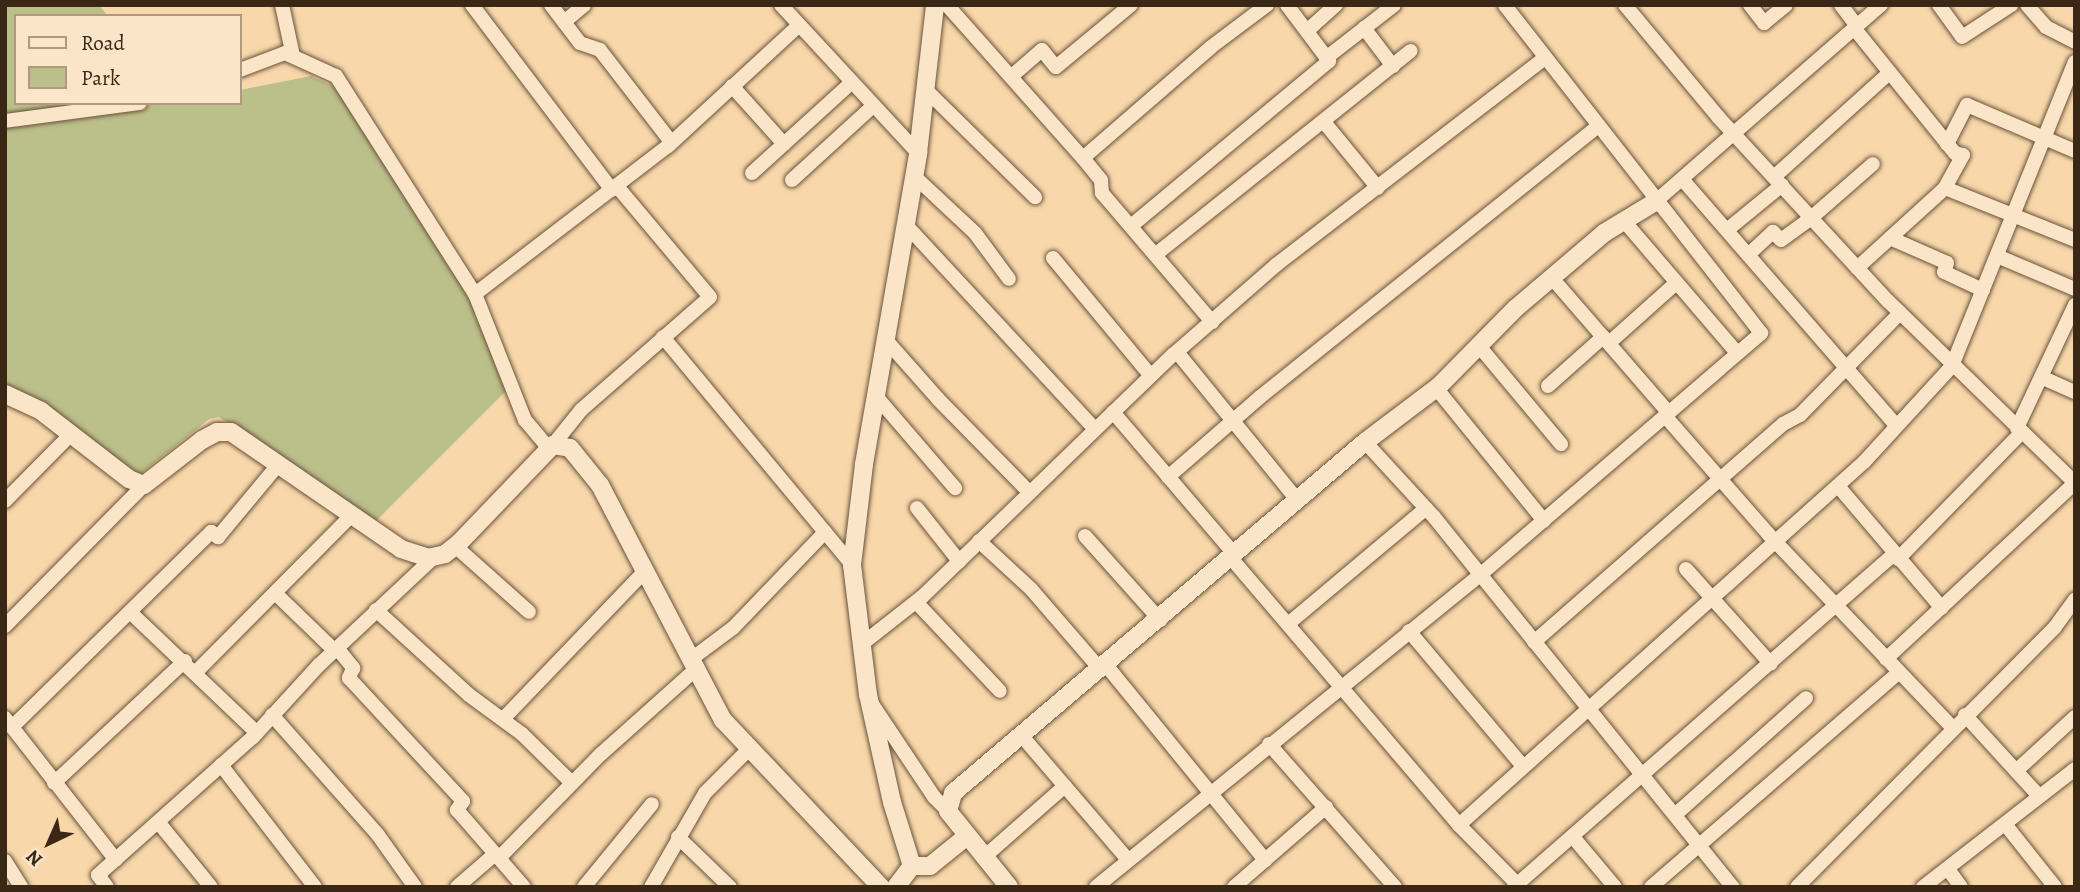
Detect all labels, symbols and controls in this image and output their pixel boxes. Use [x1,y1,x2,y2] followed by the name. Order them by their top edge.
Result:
[14,14,242,105] legend
[81,29,125,57] text: Road
[81,64,120,92] text: Park
[14,808,84,878] north arrow
[20,844,48,872] text: N

